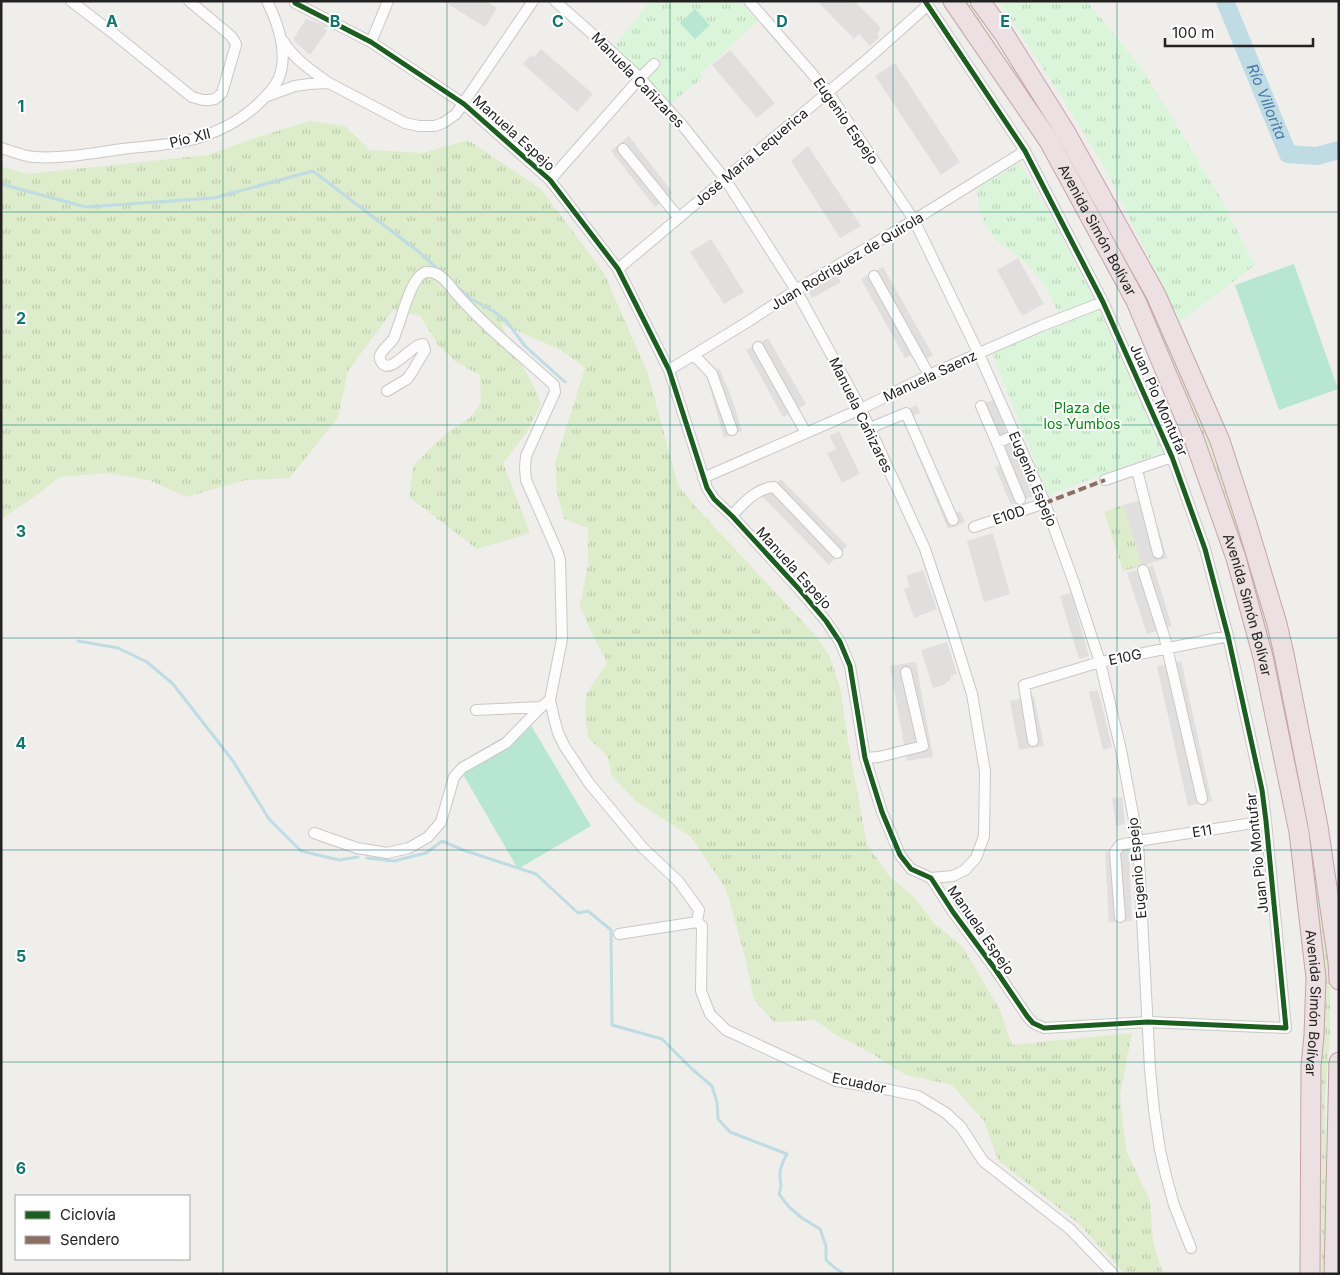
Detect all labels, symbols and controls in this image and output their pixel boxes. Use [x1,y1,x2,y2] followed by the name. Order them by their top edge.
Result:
[106,11,118,31] text: A
[330,11,340,31] text: B
[552,11,564,31] text: C
[776,11,788,31] text: D
[1000,11,1010,31] text: E
[1165,15,1312,47] scale bar
[1172,23,1214,42] text: 100 m
[588,28,688,131] street label: Manuela Cañizares
[1243,61,1291,142] water label: Río Villorita
[810,74,883,167] street label: Eugenio Espejo
[470,91,559,174] street label: Manuela Espejo
[18,96,24,116] text: 1
[690,104,811,209] street label: José Maria Lequerica
[168,124,212,151] street label: Pío XII
[1055,161,1140,298] street label: Avenida Simón Bolívar
[767,208,926,313] street label: Juan Rodriguez de Quirola
[16,308,26,328] text: 2
[1127,341,1192,459] street label: Juan Pio Montufar
[880,346,979,405] street label: Manuela Saenz
[826,354,897,475] street label: Manuela Cañizares
[1044,399,1120,432] park label: Plaza de los Yumbos
[1006,429,1061,529] street label: Eugenio Espejo
[990,501,1027,528] street label: E10D
[16,521,26,541] text: 3
[753,523,836,612] street label: Manuela Espejo
[1220,531,1276,677] street label: Avenida Simón Bolívar
[1107,645,1143,668] street label: E10G
[16,733,27,753] text: 4
[1242,792,1271,914] street label: Juan Pio Montufar
[1124,817,1149,919] street label: Eugenio Espejo
[1191,821,1213,840] street label: E11
[944,882,1018,977] street label: Manuela Espejo
[1302,929,1325,1076] street label: Avenida Simón Bolívar
[16,946,26,966] text: 5
[831,1069,888,1097] street label: Ecuador
[16,1158,26,1178] text: 6
[15,1195,190,1260] legend
[60,1205,116,1224] text: Ciclovía
[60,1230,120,1249] text: Sendero

